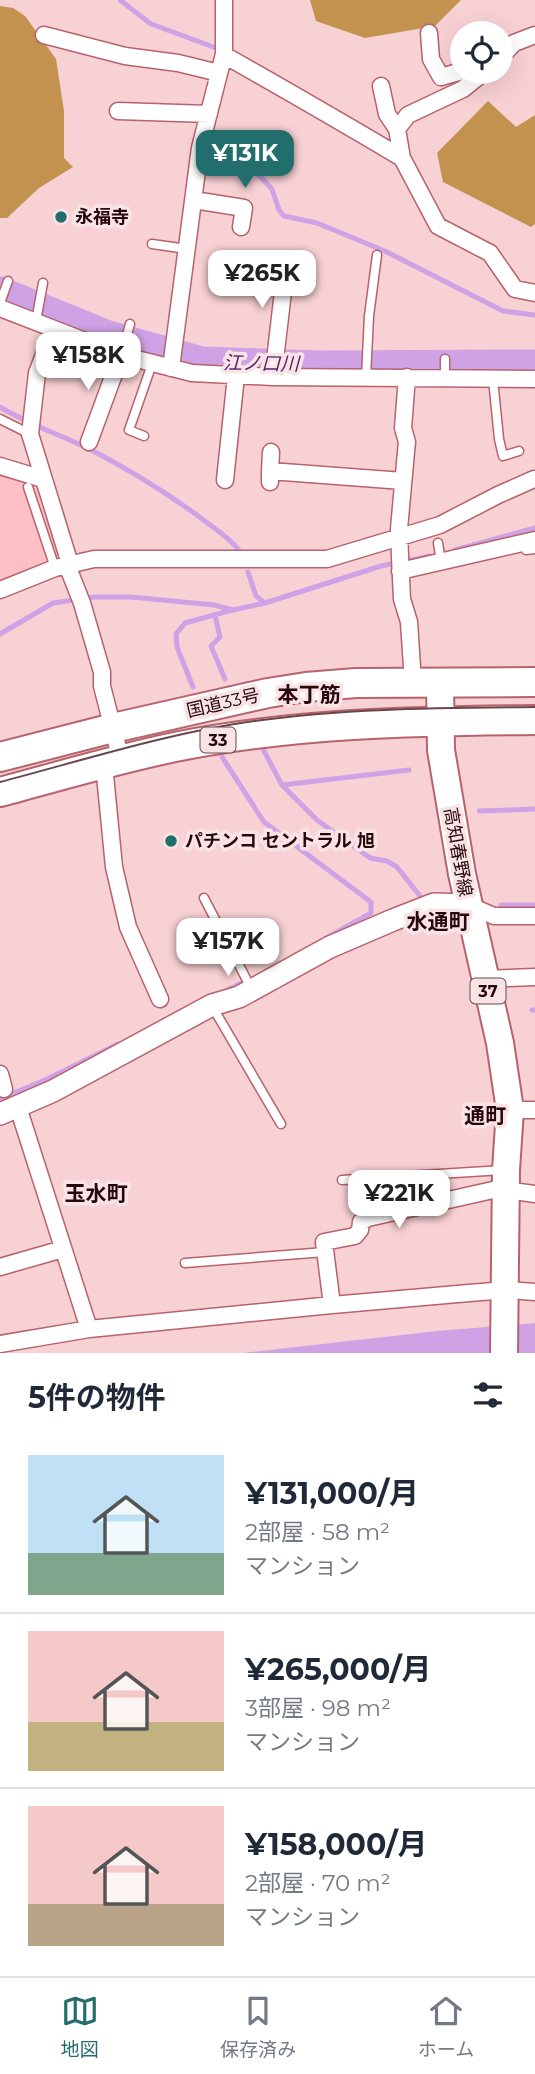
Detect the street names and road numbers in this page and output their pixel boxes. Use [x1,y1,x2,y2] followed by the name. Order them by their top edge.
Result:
[184,684,262,722] street label: 国道33号
[200,727,235,752] road number: 33
[439,806,477,898] street label: 高知春野線
[470,979,505,1004] road number: 37

